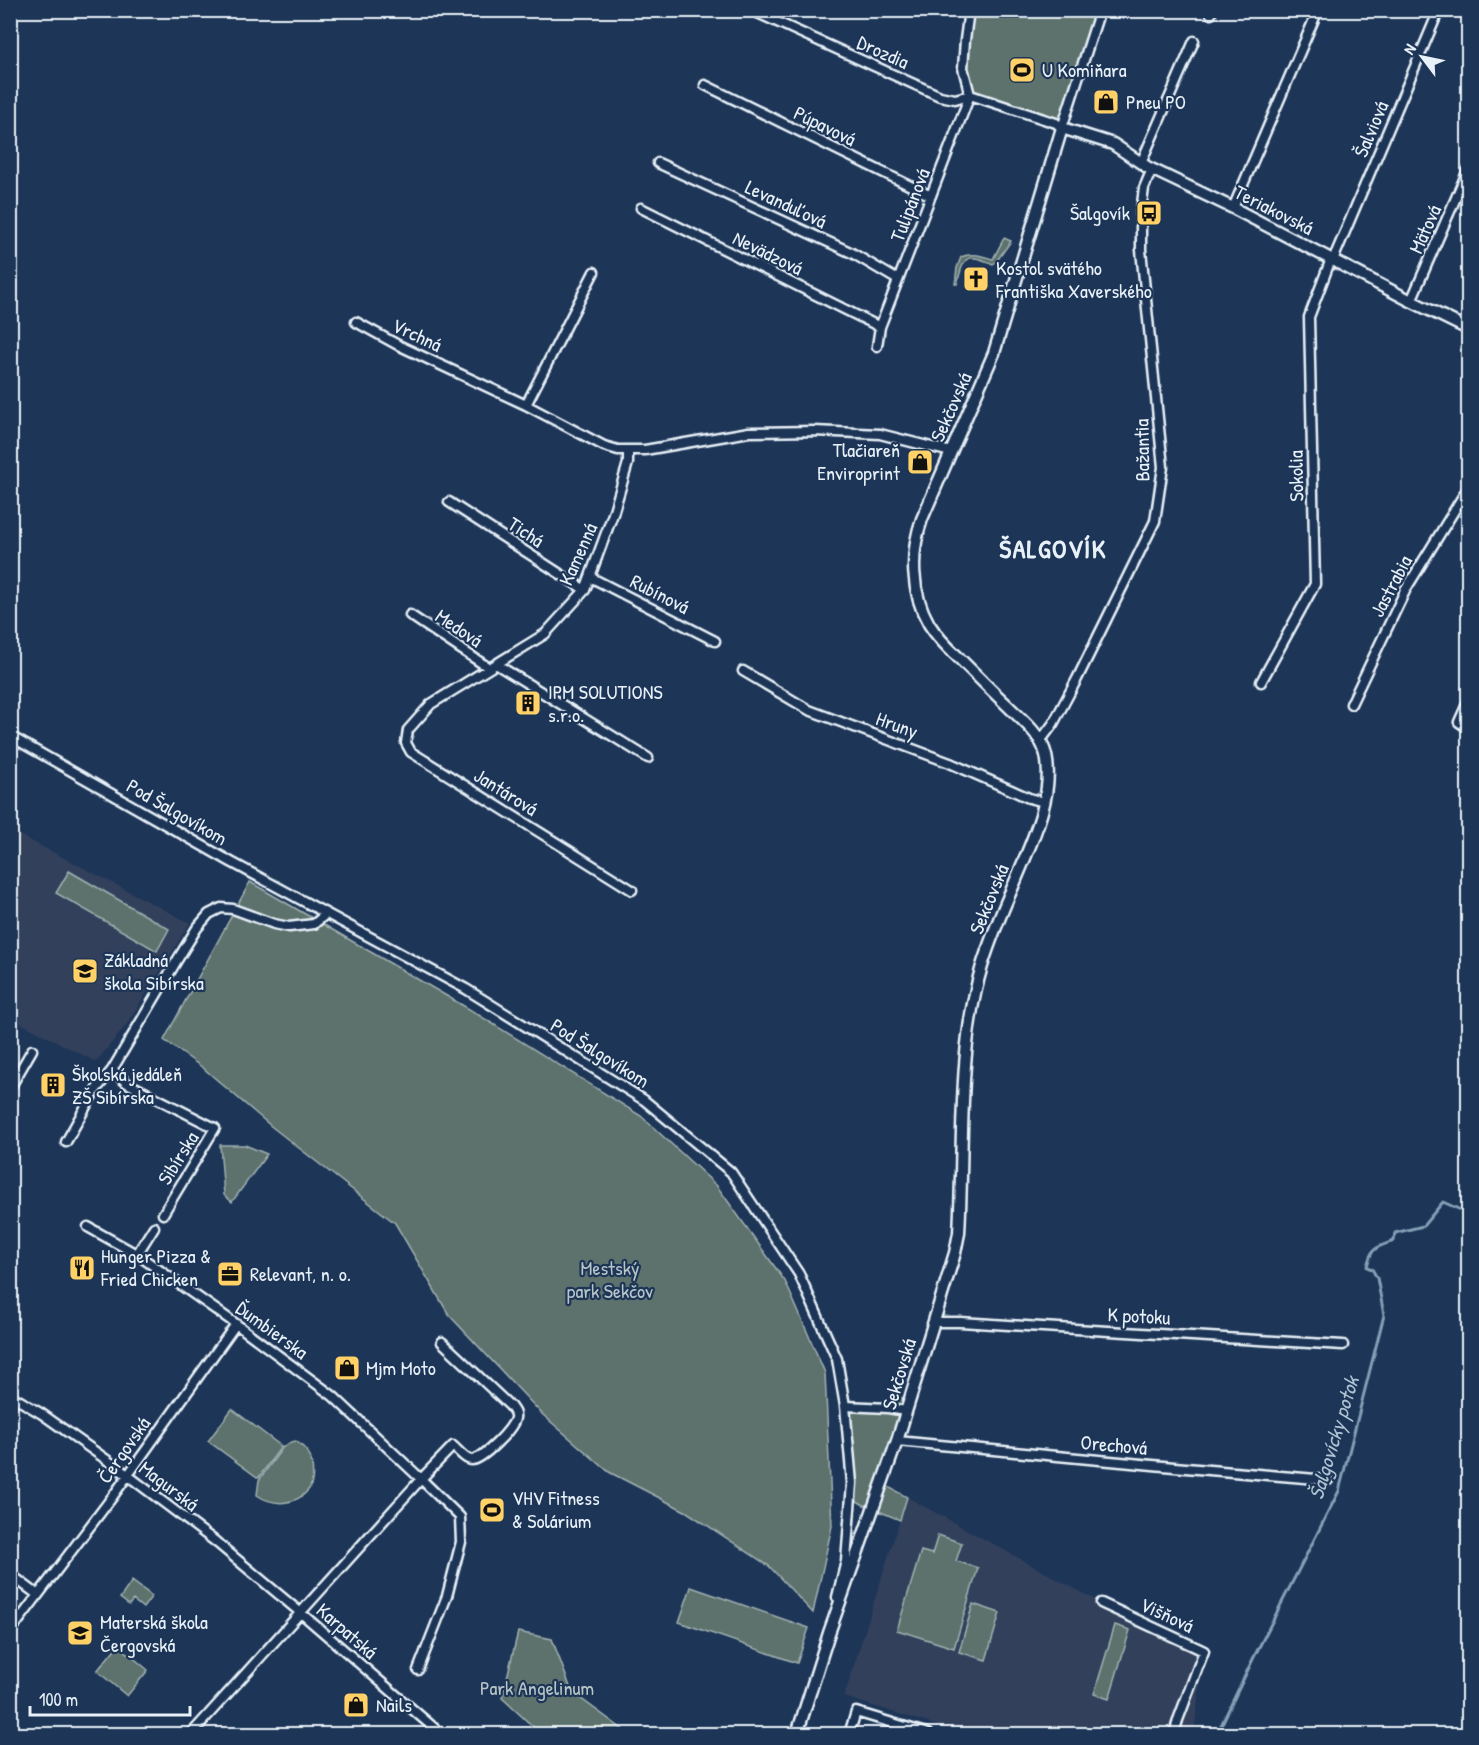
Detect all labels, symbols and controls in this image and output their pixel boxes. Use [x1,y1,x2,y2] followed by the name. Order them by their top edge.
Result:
[1392,27,1452,87] north arrow
[853,28,913,75] street label: Drozdia
[1398,39,1421,58] text: N
[1007,55,1037,85] sports icon: U Komiňara
[1042,56,1127,83] place label: U Komiňara
[1091,87,1121,117] shop icon: Pneu PO
[1126,88,1186,115] place label: Pneu PO
[1347,96,1394,161] street label: Šalviová
[790,99,861,152] street label: Púpavová
[883,164,936,245] street label: Tulipánová
[741,173,831,234] street label: Levanduľová
[1230,178,1319,241] street label: Teriakovská
[1134,198,1164,228] bus stop icon: Šalgovík
[1070,199,1130,226] place label: Šalgovík
[1402,200,1447,257] street label: Mätová
[729,224,808,281] street label: Nevädzová
[995,254,1152,304] place label: Kostol svätého Františka Xaverského
[961,264,991,294] church icon: Kostol svätého Františka Xaverského
[388,311,447,358] street label: Vrchná
[923,368,978,446] street label: Sekčovská
[1127,418,1156,482] street label: Bažantia
[817,436,901,486] place label: Tlačiareň Enviroprint
[905,447,935,477] shop icon: Tlačiareň Enviroprint
[1282,450,1309,502] street label: Sokolia
[503,510,550,553] street label: Tichá
[552,518,603,589] street label: Kamenná
[999,531,1107,566] district label: ŠALGOVÍK
[1363,550,1418,621] street label: Jastrabia
[626,567,694,620] street label: Rubínová
[430,602,488,653] street label: Medová
[548,678,663,728] place label: IPM SOLUTIONS s.r.o.
[513,688,543,718] building icon: IPM SOLUTIONS s.r.o.
[873,705,922,744] street label: Hruny
[469,761,543,822] street label: Jantárová
[122,772,232,851] street label: Pod Šalgovíkom
[962,860,1015,938] street label: Sekčovská
[104,946,204,996] place label: Základná škola Sibírska
[70,956,100,986] school or university icon: Základná škola Sibírska
[546,1011,655,1094] street label: Pod Šalgovíkom
[72,1060,182,1110] place label: Školská jedáleň ZŠ Sibírska
[38,1070,68,1100] building icon: Školská jedáleň ZŠ Sibírska
[151,1126,204,1189] street label: Sibírska
[100,1242,211,1292] place label: Hunger Pizza & Fried Chicken
[67,1253,97,1283] restaurant icon: Hunger Pizza & Fried Chicken
[567,1254,653,1304] park label: Mestský park Sekčov
[215,1259,245,1289] office icon: Relevant, n. o.
[250,1260,351,1287] place label: Relevant, n. o.
[231,1294,314,1365] street label: Ďumbierska
[1107,1300,1171,1331] street label: K potoku
[875,1335,922,1413] street label: Sekčovská
[332,1353,362,1383] shop icon: Mjm Moto
[366,1354,436,1381] place label: Mjm Moto
[1301,1371,1367,1503] water label: Šalgovícky potok
[91,1411,156,1488] street label: Čergovská
[1080,1428,1149,1461] street label: Orechová
[134,1454,205,1517] street label: Magurská
[512,1484,600,1534] place label: VHV Fitness & Solárium
[477,1495,507,1525] sports icon: VHV Fitness & Solárium
[1136,1590,1199,1639] street label: Višňová
[311,1596,384,1665] street label: Karpatská
[100,1608,208,1658] place label: Materská škola Čergovská
[65,1618,95,1648] school or university icon: Materská škola Čergovská
[480,1674,594,1701] park label: Park Angelinum
[30,1679,190,1717] scale bar
[39,1687,78,1712] text: 100 m
[341,1690,371,1720] shop icon: Nails
[376,1691,412,1718] place label: Nails

